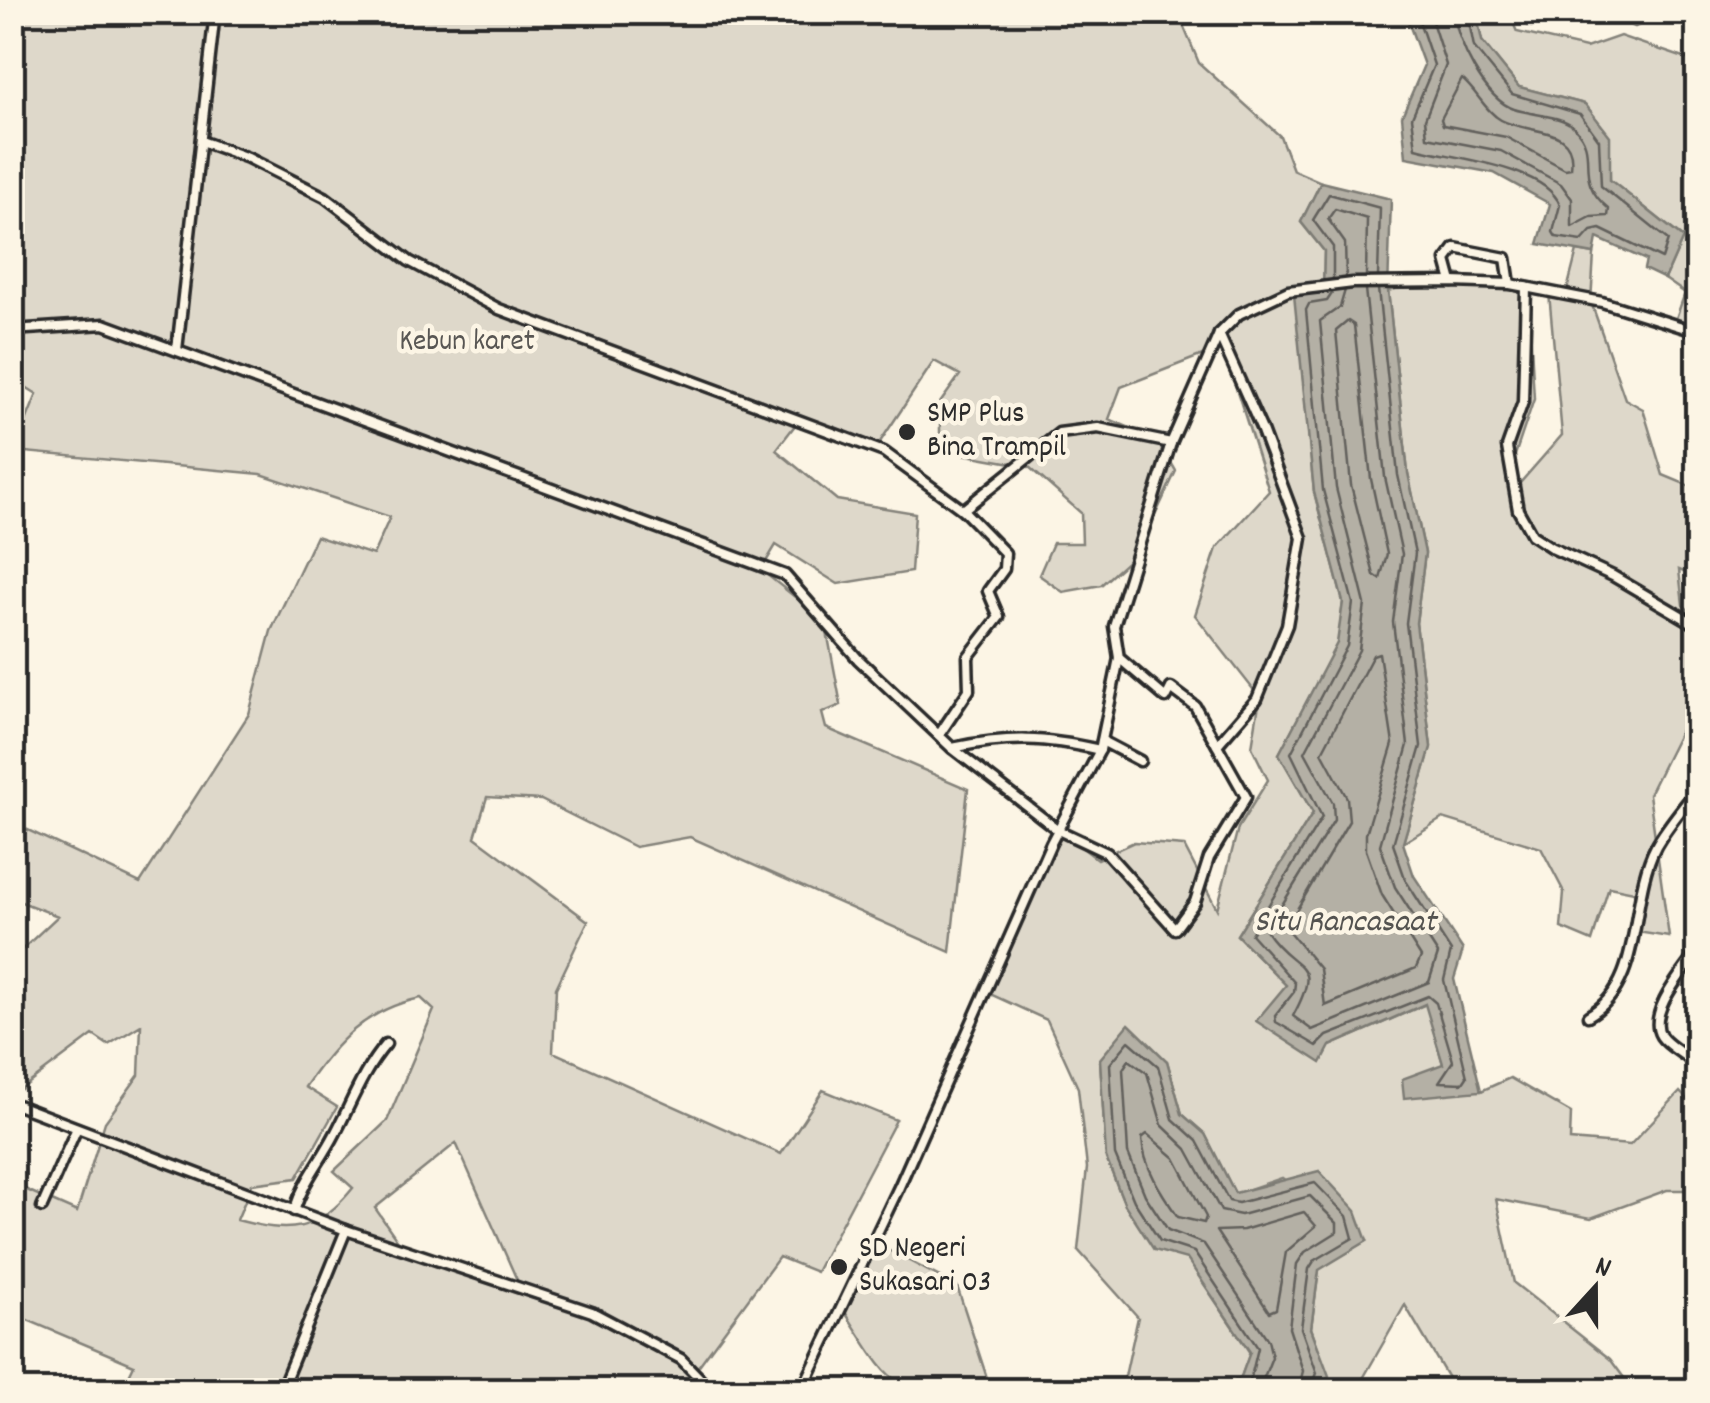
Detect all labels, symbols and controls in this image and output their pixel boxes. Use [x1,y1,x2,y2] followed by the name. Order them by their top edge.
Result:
[399,322,535,365] park label: Kebun karet
[927,394,1066,471] place label: SMP Plus Bina Trampil
[896,421,918,443] marker: SMP Plus Bina Trampil
[1254,901,1439,947] water label: Situ Rancasaat
[859,1229,991,1306] place label: SD Negeri Sukasari 03
[1545,1238,1645,1338] north arrow
[1589,1248,1616,1290] text: N
[828,1256,850,1278] marker: SD Negeri Sukasari 03

